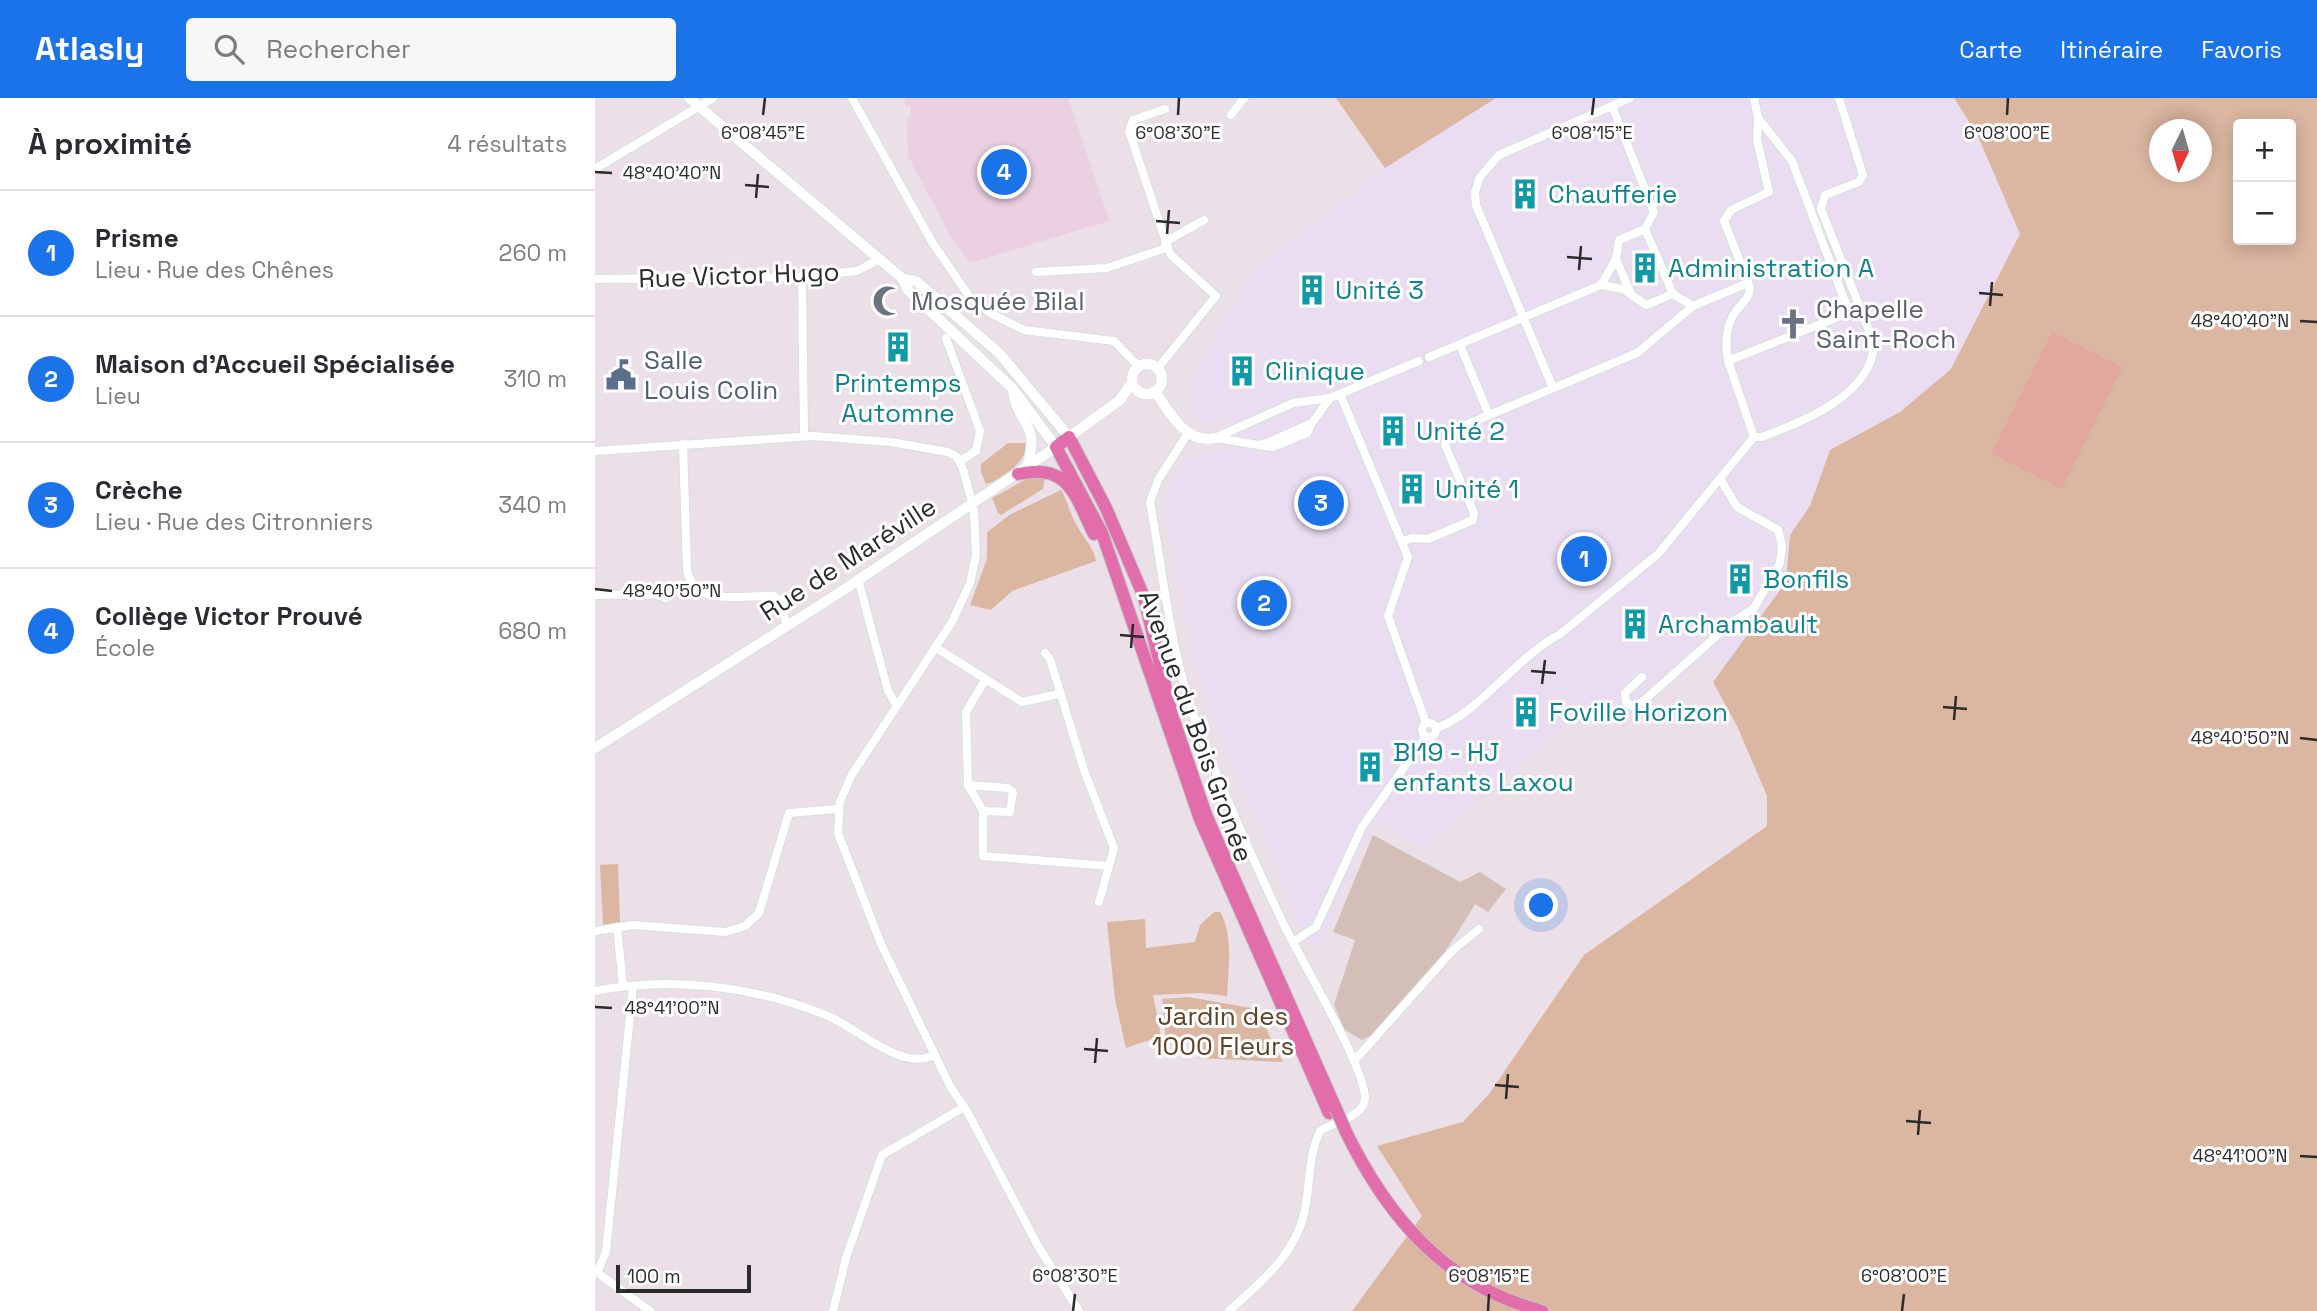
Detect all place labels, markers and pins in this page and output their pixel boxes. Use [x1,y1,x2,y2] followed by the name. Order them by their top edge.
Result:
[981,146,1027,198] pin: 4
[1508,177,1542,211] building icon: Chaufferie
[1548,177,1677,211] place label: Chaufferie
[1628,251,1662,285] building icon: Administration A
[1668,251,1874,285] place label: Administration A
[1295,273,1329,307] building icon: Unité 3
[1335,273,1424,307] place label: Unité 3
[871,284,905,318] mosque icon: Mosquée Bilal
[911,284,1085,318] place label: Mosquée Bilal
[1816,292,1956,356] place label: Chapelle Saint-Roch
[1776,307,1810,341] church icon: Chapelle Saint-Roch
[881,330,915,364] building icon: Printemps Automne
[644,343,778,407] place label: Salle Louis Colin
[1225,354,1259,388] building icon: Clinique
[1265,354,1365,388] place label: Clinique
[604,358,638,392] public building icon: Salle Louis Colin
[834,366,962,430] place label: Printemps Automne
[1376,414,1410,448] building icon: Unité 2
[1416,414,1505,448] place label: Unité 2
[1395,472,1429,506] building icon: Unité 1
[1435,472,1519,506] place label: Unité 1
[1298,477,1344,529] pin: 3
[1561,533,1607,585] pin: 1
[1723,562,1757,596] building icon: Bonfils
[1763,562,1849,596] place label: Bonfils
[1241,577,1287,629] pin: 2
[1618,607,1652,641] building icon: Archambault
[1658,607,1818,641] place label: Archambault
[1509,695,1543,729] building icon: Foville Horizon
[1549,695,1728,729] place label: Foville Horizon
[1393,735,1574,799] place label: BI19 - HJ enfants Laxou
[1353,750,1387,784] building icon: BI19 - HJ enfants Laxou

